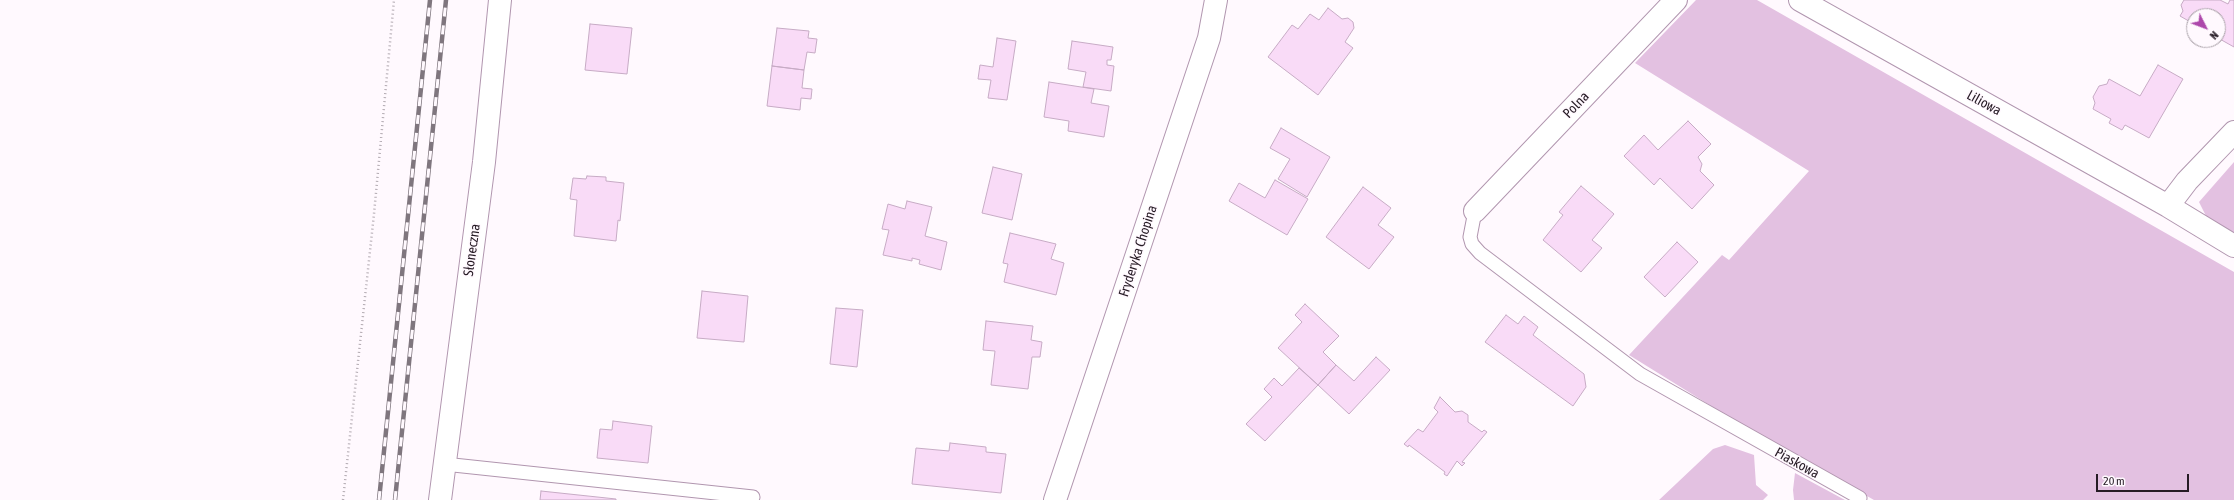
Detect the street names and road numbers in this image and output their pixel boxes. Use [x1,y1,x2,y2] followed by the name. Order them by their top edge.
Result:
[1964,87,2004,119] street label: Liliowa
[1559,88,1593,122] street label: Polna
[1115,203,1161,299] street label: Fryderyka Chopina
[460,223,484,277] street label: Słoneczna
[1772,444,1822,482] street label: Piaskowa

